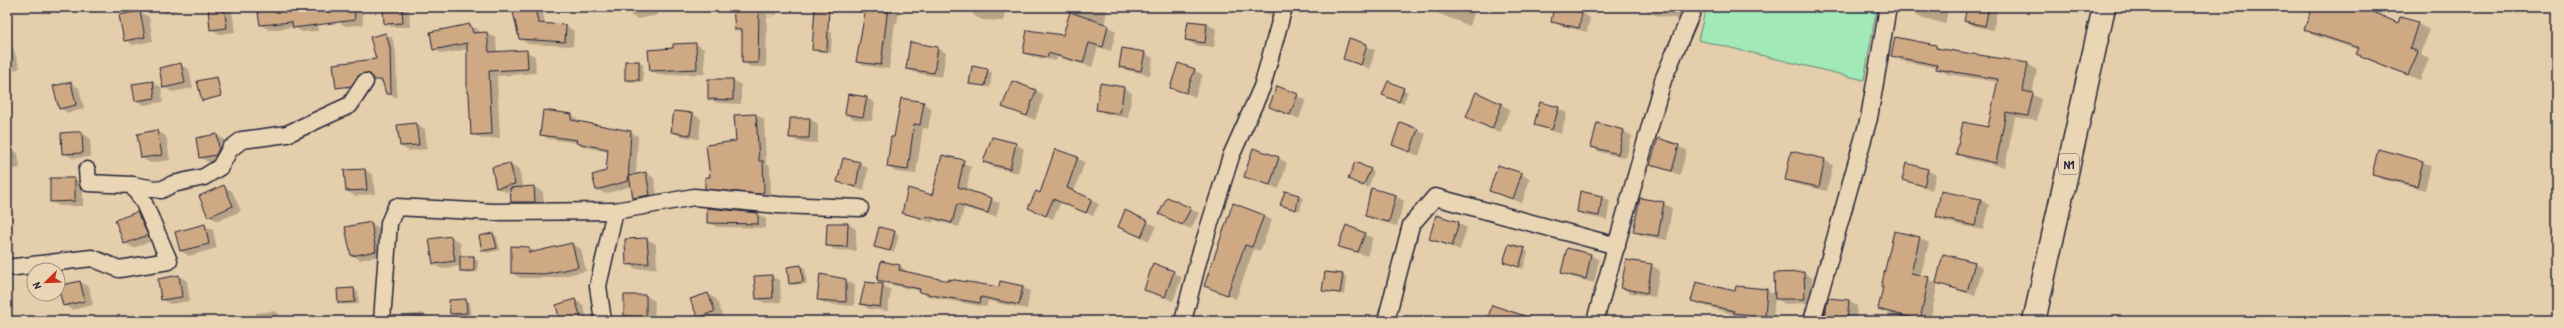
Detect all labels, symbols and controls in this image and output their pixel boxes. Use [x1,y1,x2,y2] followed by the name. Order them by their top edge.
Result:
[2059,154,2079,174] road number: N1
[26,262,66,302] north arrow
[29,280,44,291] text: N

